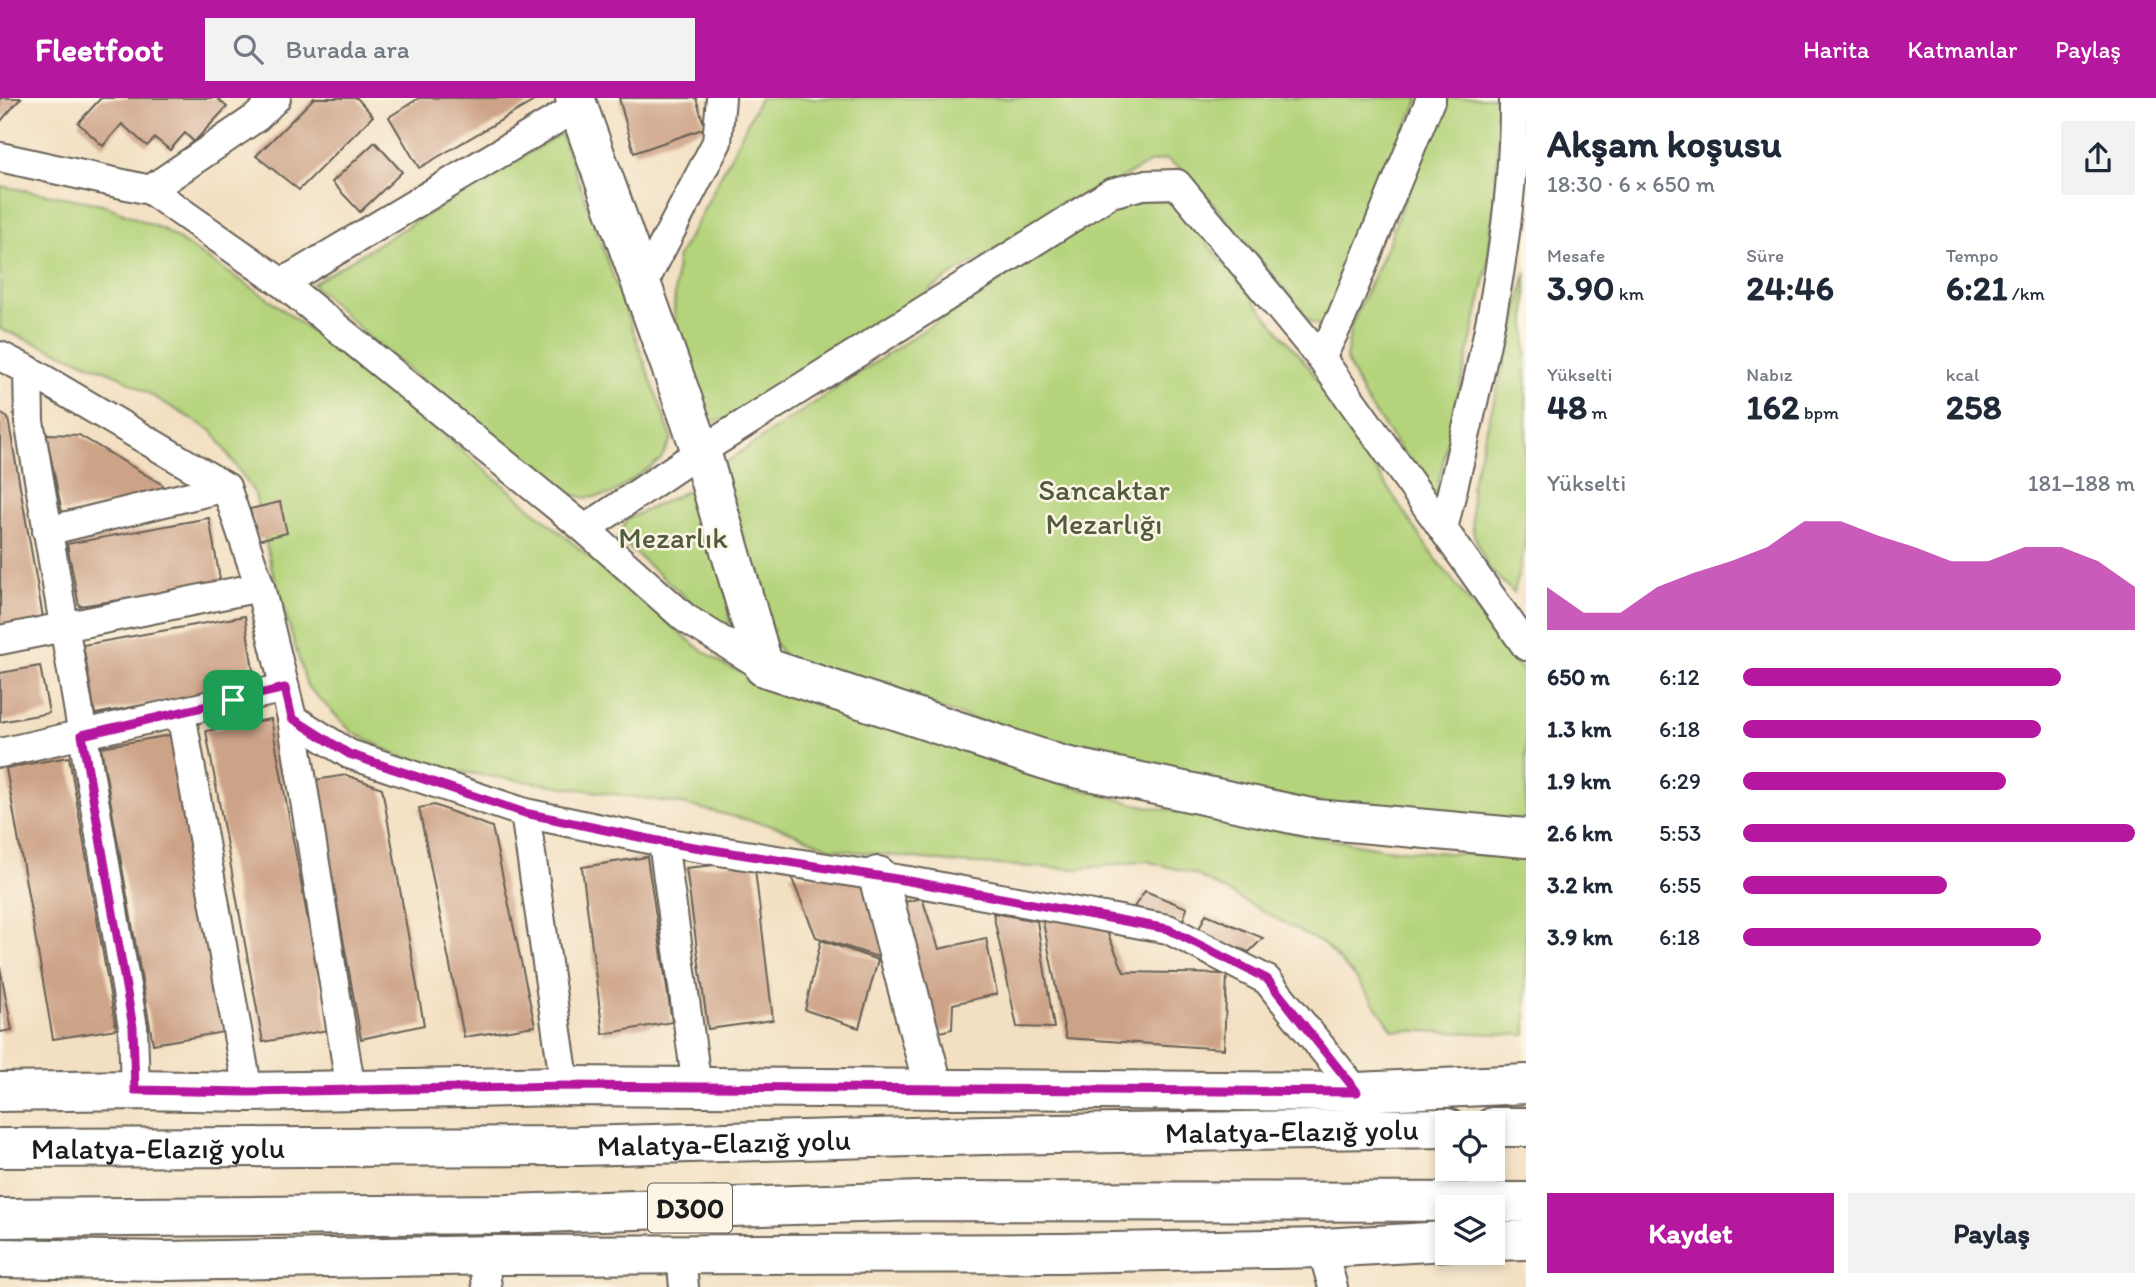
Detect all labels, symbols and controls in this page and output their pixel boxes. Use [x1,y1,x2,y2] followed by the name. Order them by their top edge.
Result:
[205,18,695,81] search box
[35,30,163,69] text: Fleetfoot
[229,30,267,68] icon: search
[285,33,410,65] text: Burada ara
[1803,35,1869,64] text: Harita
[1907,35,2017,64] text: Katmanlar
[2055,35,2121,64] text: Paylaş
[1547,121,1782,167] text: Akşam koşusu
[2061,121,2135,195] button: share
[1547,170,1715,198] text: 18:30 · 6 × 650 m
[1547,244,1605,267] text: Mesafe
[1746,244,1784,267] text: Süre
[1946,244,1999,267] text: Tempo
[1547,267,1615,309] text: 3.90
[1746,267,1834,309] text: 24:46
[1946,267,2007,309] text: 6:21
[1615,282,1644,305] text: km
[2007,282,2045,305] text: /km
[1547,363,1612,386] text: Yükselti
[1746,363,1793,386] text: Nabız
[1946,363,1979,386] text: kcal
[1547,386,1587,428] text: 48
[1746,386,1800,428] text: 162
[1946,386,2002,428] text: 258
[1587,401,1607,424] text: m
[1800,401,1839,424] text: bpm
[1547,469,1626,497] text: Yükselti
[2028,469,2135,497] text: 181–188 m
[1038,471,1170,542] park label: Sancaktar Mezarlığı
[618,519,728,556] park label: Mezarlık
[1547,663,1610,691] text: 650 m
[1659,663,1700,691] text: 6:12
[203,670,263,730] pin
[214,681,252,719] icon: arrive
[1547,715,1611,743] text: 1.3 km
[1659,715,1700,743] text: 6:18
[1547,767,1611,795] text: 1.9 km
[1659,767,1701,795] text: 6:29
[1547,819,1613,847] text: 2.6 km
[1659,819,1701,847] text: 5:53
[1547,871,1613,899] text: 3.2 km
[1659,871,1701,899] text: 6:55
[1547,923,1613,951] text: 3.9 km
[1659,923,1700,951] text: 6:18
[1165,1110,1419,1151] street label: Malatya-Elazığ yolu
[1435,1111,1505,1265] map controls
[1435,1111,1505,1181] button: locate
[596,1120,851,1164] street label: Malatya-Elazığ yolu
[31,1129,285,1166] street label: Malatya-Elazığ yolu
[648,1184,732,1232] road number: D300
[1547,1193,1834,1273] button: Kaydet
[1848,1193,2135,1273] button: Paylaş
[1435,1195,1505,1265] button: layers

